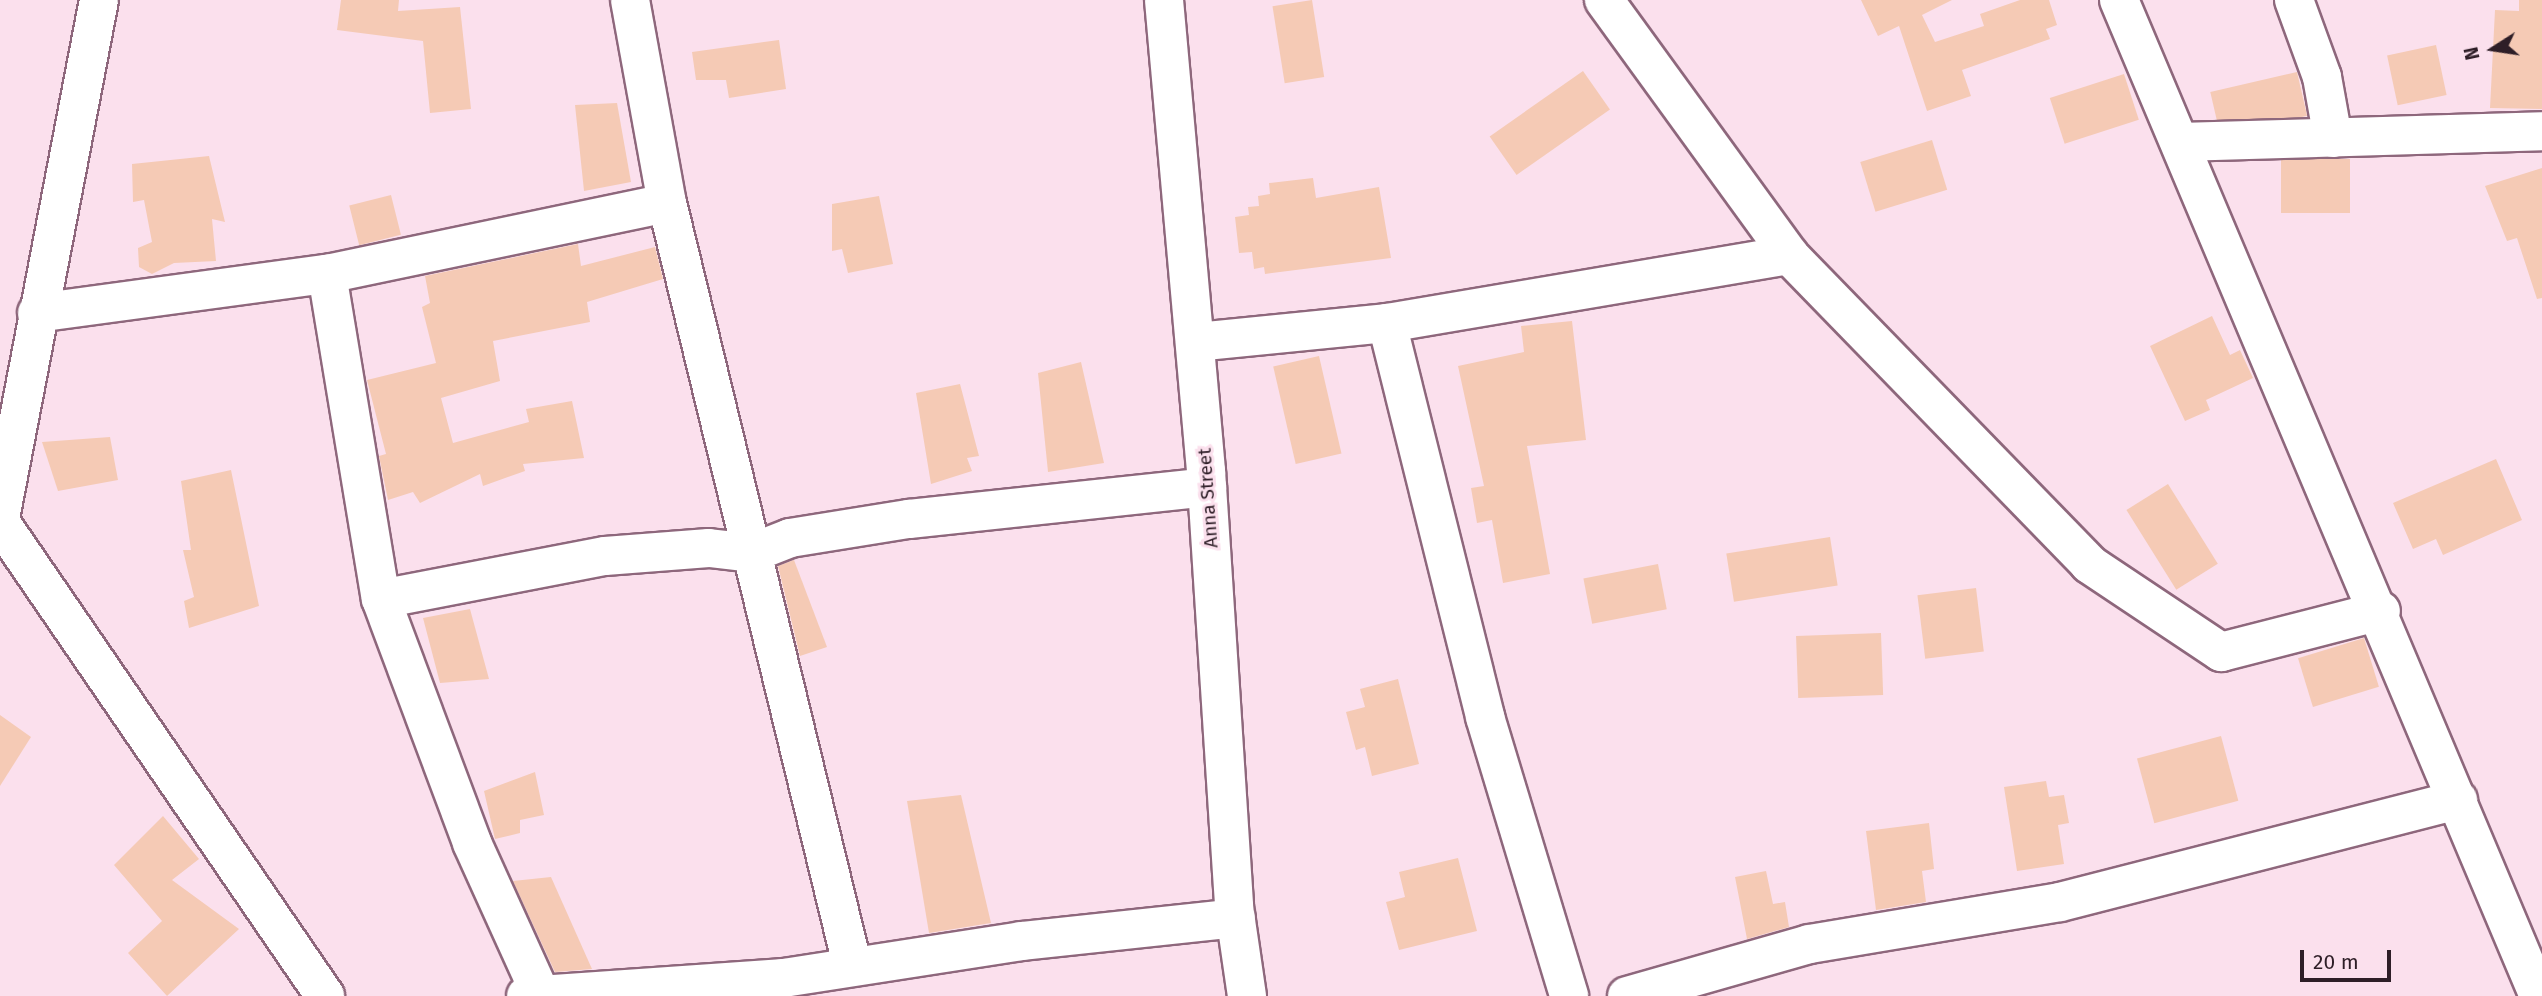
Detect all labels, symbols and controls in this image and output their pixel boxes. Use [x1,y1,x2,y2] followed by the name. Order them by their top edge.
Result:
[2458,14,2528,84] north arrow
[2459,45,2485,62] text: N
[1193,447,1223,549] street label: Anna Street
[2304,936,2395,980] scale bar
[2313,949,2359,975] text: 20 m

